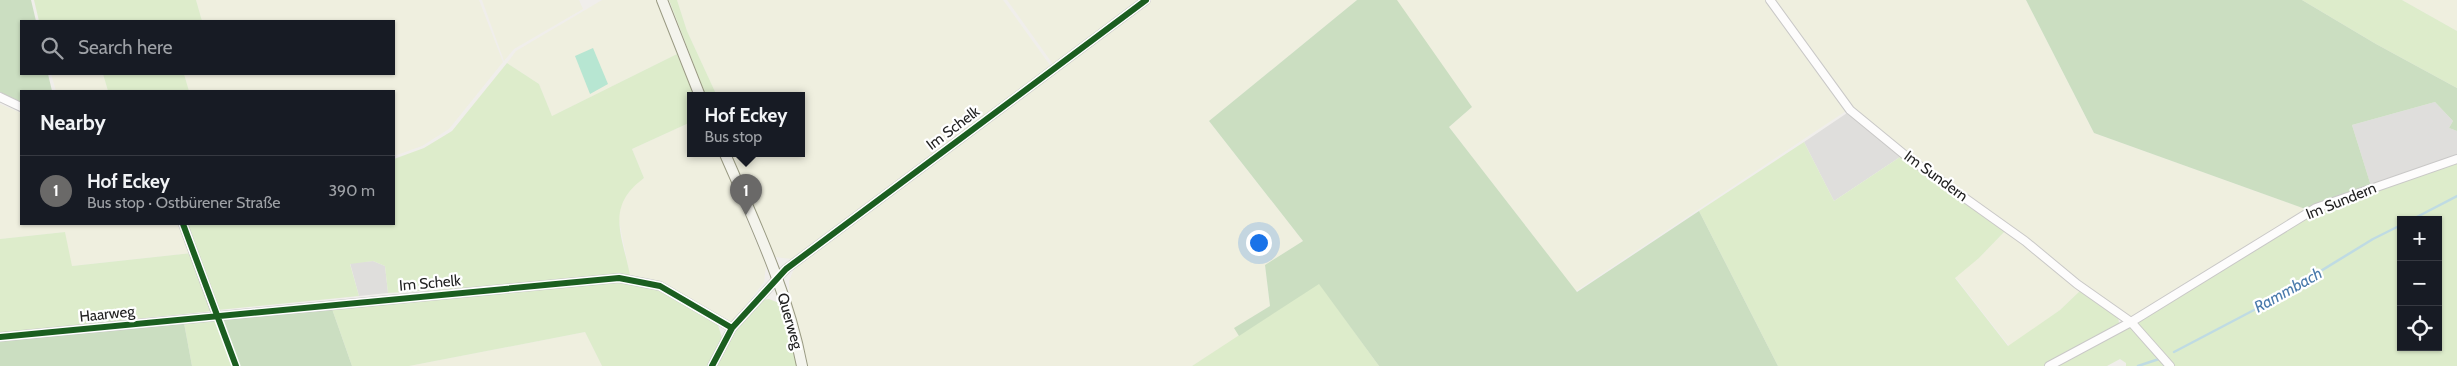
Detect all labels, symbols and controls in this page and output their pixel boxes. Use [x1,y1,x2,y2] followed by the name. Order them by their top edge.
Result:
[20,20,395,75] search box
[38,34,66,62] icon: search
[78,36,172,59] text: Search here
[687,92,805,157] popup
[923,102,983,154] street label: Im Schelk
[705,104,787,127] text: Hof Eckey
[40,110,106,135] text: Nearby
[705,127,762,146] text: Bus stop
[1901,147,1971,205] street label: Im Sundern
[87,170,170,193] text: Hof Eckey
[730,174,762,215] pin: 1
[2303,179,2379,223] street label: Im Sundern
[53,181,59,200] text: 1
[328,181,375,200] text: 390 m
[87,193,281,212] text: Bus stop · Ostbürener Straße
[2397,216,2442,351] map controls
[2397,216,2442,261] button: +
[1246,230,1272,256] your location
[2397,261,2442,306] button: −
[2251,264,2325,316] water label: Rammbach
[398,271,462,295] street label: Im Schelk
[773,291,807,352] street label: Querweg
[78,302,136,326] street label: Haarweg
[2397,306,2442,351] button: locate

